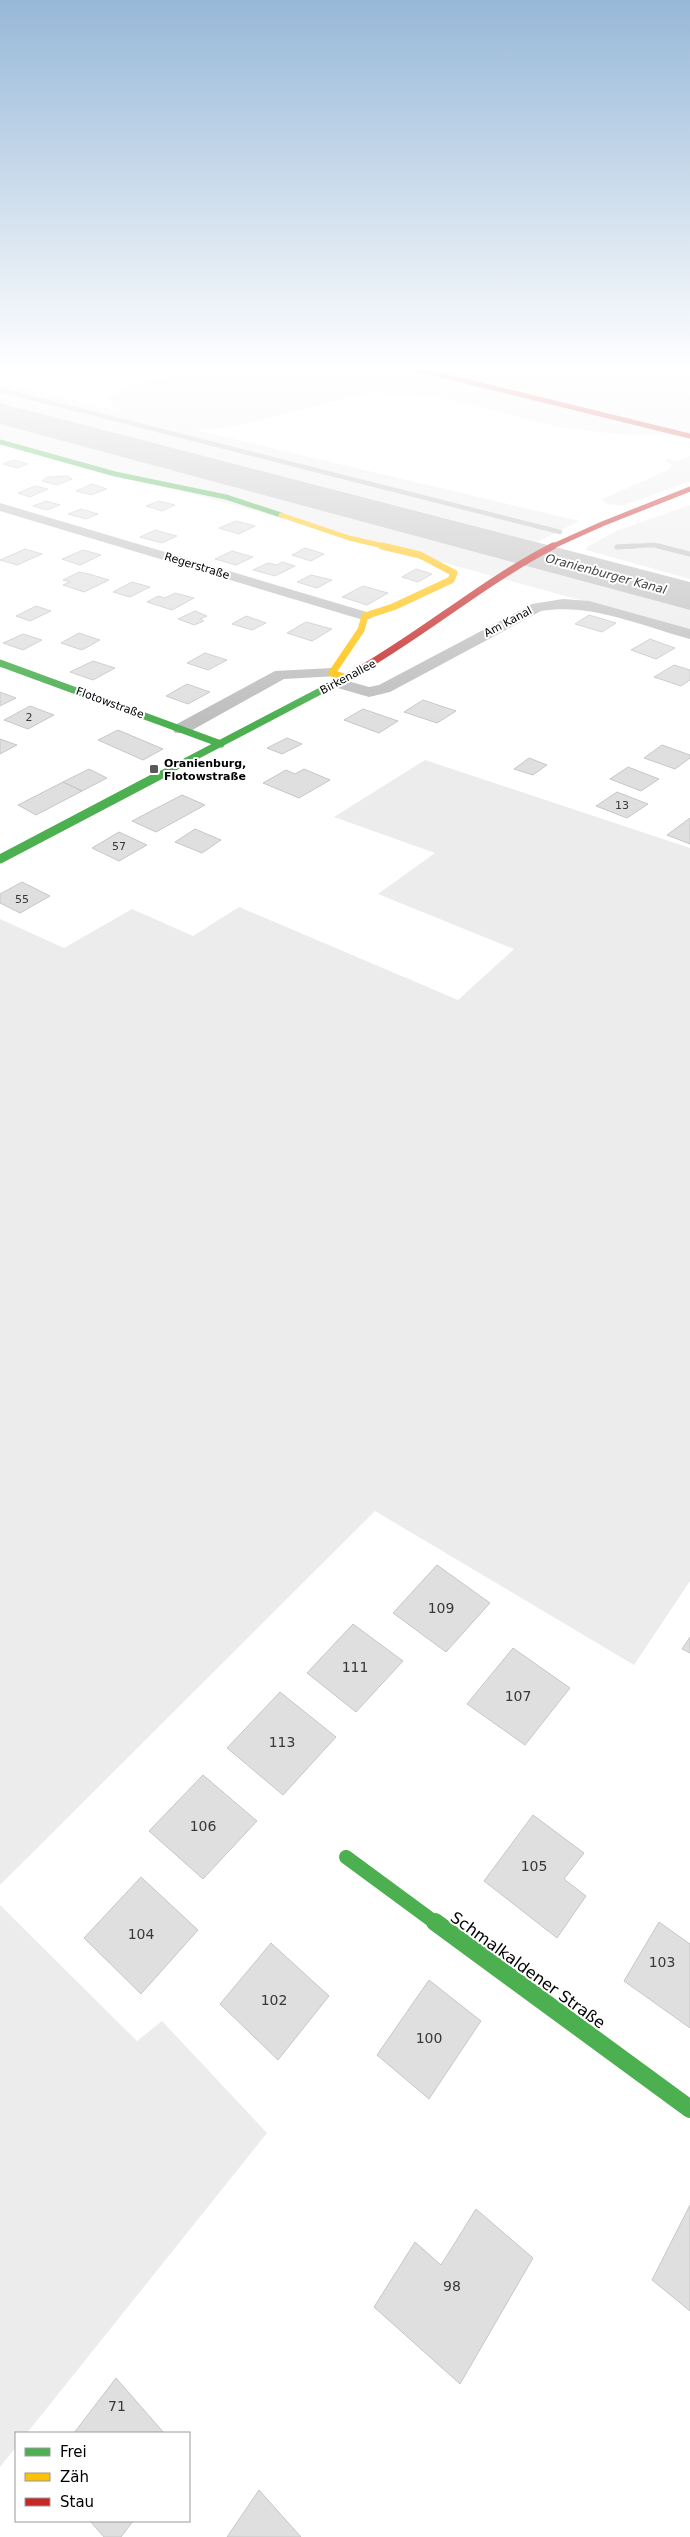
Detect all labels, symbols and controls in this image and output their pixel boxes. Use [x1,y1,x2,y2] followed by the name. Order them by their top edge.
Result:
[163,550,231,582] street label: Regerstraße
[544,551,669,597] water label: Oranienburger Kanal
[482,604,534,640] street label: Am Kanal
[318,657,378,697] street label: Birkenallee
[74,685,146,721] street label: Flotowstraße
[26,711,33,724] house number: 2
[164,757,246,783] place label: Oranienburg, Flotowstraße
[148,763,160,775] marker: Oranienburg, Flotowstraße
[615,799,629,812] house number: 13
[112,840,126,853] house number: 57
[15,893,29,906] house number: 55
[428,1600,454,1616] house number: 109
[342,1659,368,1675] house number: 111
[505,1688,531,1704] house number: 107
[269,1734,295,1750] house number: 113
[190,1818,216,1834] house number: 106
[521,1858,547,1874] house number: 105
[447,1907,609,2033] street label: Schmalkaldener Straße
[128,1926,154,1942] house number: 104
[649,1954,675,1970] house number: 103
[261,1992,287,2008] house number: 102
[416,2030,442,2046] house number: 100
[443,2278,461,2294] house number: 98
[108,2398,126,2414] house number: 71
[15,2432,190,2522] legend
[60,2443,87,2461] text: Frei
[60,2468,89,2486] text: Zäh
[60,2493,94,2511] text: Stau

